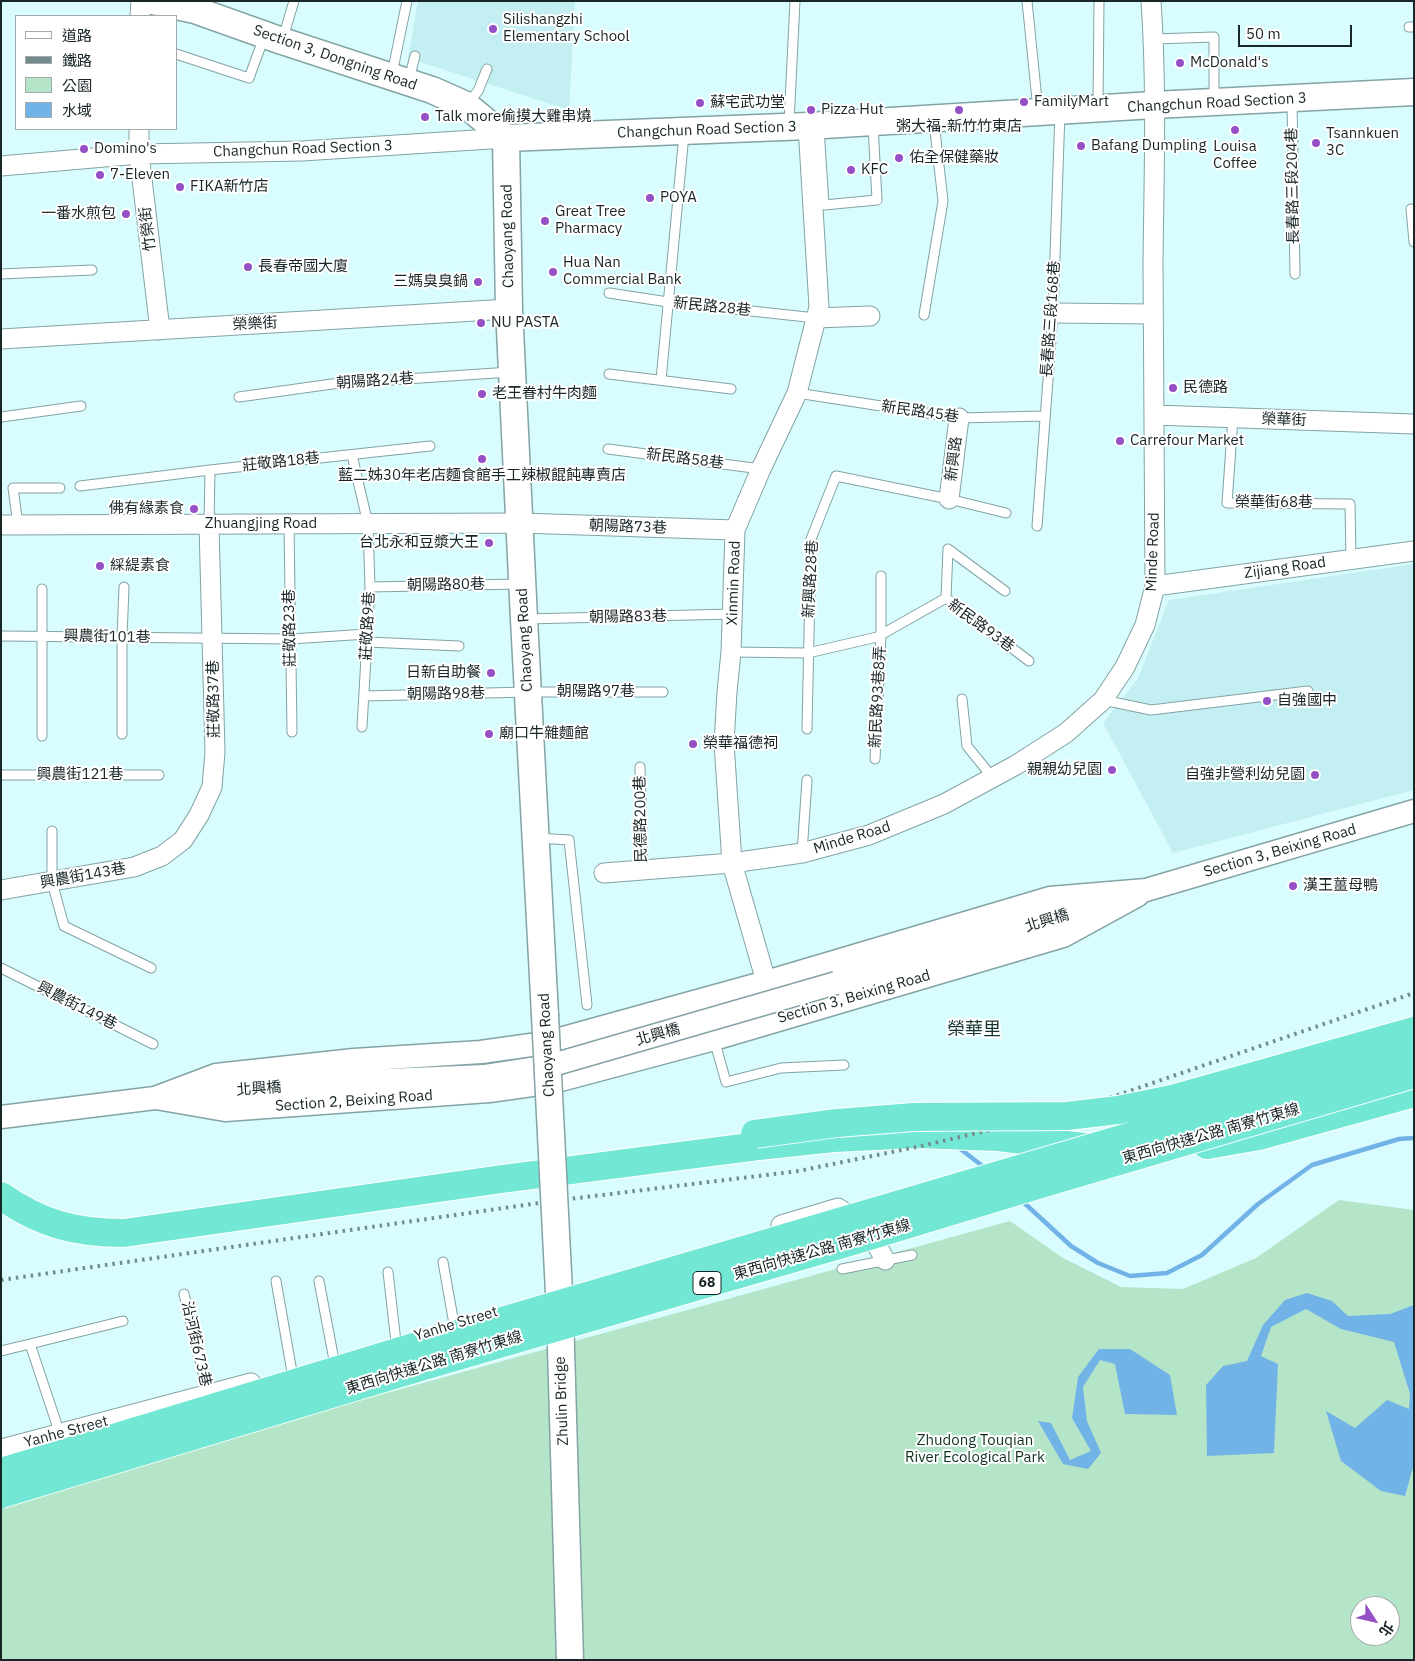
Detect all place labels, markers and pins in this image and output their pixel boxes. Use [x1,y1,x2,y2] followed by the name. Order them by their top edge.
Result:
[503,11,630,46] place label: Silishangzhi Elementary School
[487,23,499,35] marker: Silishangzhi Elementary School
[1190,54,1268,72] place label: McDonald's
[1174,57,1186,69] marker: McDonald's
[1034,93,1109,111] place label: FamilyMart
[710,94,785,112] place label: 蘇宅武功堂
[1018,96,1030,108] marker: FamilyMart
[694,97,706,109] marker: 蘇宅武功堂
[821,101,884,119] place label: Pizza Hut
[805,104,817,116] marker: Pizza Hut
[953,104,965,116] marker: 粥大福-新竹竹東店
[435,108,591,126] place label: Talk more偷摸大雞串燒
[419,111,431,123] marker: Talk more偷摸大雞串燒
[896,118,1022,136] place label: 粥大福-新竹竹東店
[1229,124,1241,136] marker: Louisa Coffee
[1326,125,1399,160] place label: Tsannkuen 3C
[1091,137,1206,155] place label: Bafang Dumpling
[1310,137,1322,149] marker: Tsannkuen 3C
[1213,138,1257,173] place label: Louisa Coffee
[94,140,157,158] place label: Domino's
[1075,140,1087,152] marker: Bafang Dumpling
[78,143,90,155] marker: Domino's
[909,149,999,167] place label: 佑全保健藥妝
[893,152,905,164] marker: 佑全保健藥妝
[861,161,888,179] place label: KFC
[845,164,857,176] marker: KFC
[110,166,170,184] place label: 7-Eleven
[94,169,106,181] marker: 7-Eleven
[190,178,269,196] place label: FIKA新竹店
[174,181,186,193] marker: FIKA新竹店
[660,189,697,207] place label: POYA
[644,192,656,204] marker: POYA
[555,203,626,238] place label: Great Tree Pharmacy
[41,205,116,223] place label: 一番水煎包
[120,208,132,220] marker: 一番水煎包
[539,215,551,227] marker: Great Tree Pharmacy
[563,254,682,289] place label: Hua Nan Commercial Bank
[258,258,348,276] place label: 長春帝國大廈
[242,261,254,273] marker: 長春帝國大廈
[547,266,559,278] marker: Hua Nan Commercial Bank
[393,273,468,291] place label: 三媽臭臭鍋
[472,276,484,288] marker: 三媽臭臭鍋
[491,314,559,332] place label: NU PASTA
[475,317,487,329] marker: NU PASTA
[1183,379,1228,397] place label: 民德路
[1167,382,1179,394] marker: 民德路
[492,385,597,403] place label: 老王眷村牛肉麵
[476,388,488,400] marker: 老王眷村牛肉麵
[1130,432,1244,450] place label: Carrefour Market
[1114,435,1126,447] marker: Carrefour Market
[476,453,488,465] marker: 藍二姊30年老店麵食館手工辣椒餛飩專賣店
[338,467,626,485] place label: 藍二姊30年老店麵食館手工辣椒餛飩專賣店
[109,500,184,518] place label: 佛有緣素食
[188,503,200,515] marker: 佛有緣素食
[359,534,479,552] place label: 台北永和豆漿大王
[483,537,495,549] marker: 台北永和豆漿大王
[110,557,170,575] place label: 綵緹素食
[94,560,106,572] marker: 綵緹素食
[406,664,481,682] place label: 日新自助餐
[485,667,497,679] marker: 日新自助餐
[1277,692,1337,710] place label: 自強國中
[1261,695,1273,707] marker: 自強國中
[499,725,589,743] place label: 廟口牛雜麵館
[483,728,495,740] marker: 廟口牛雜麵館
[703,735,778,753] place label: 榮華福德祠
[687,738,699,750] marker: 榮華福德祠
[1027,761,1102,779] place label: 親親幼兒園
[1106,764,1118,776] marker: 親親幼兒園
[1185,766,1305,784] place label: 自強非營利幼兒園
[1309,769,1321,781] marker: 自強非營利幼兒園
[1303,877,1378,895] place label: 漢王薑母鴨
[1287,880,1299,892] marker: 漢王薑母鴨

